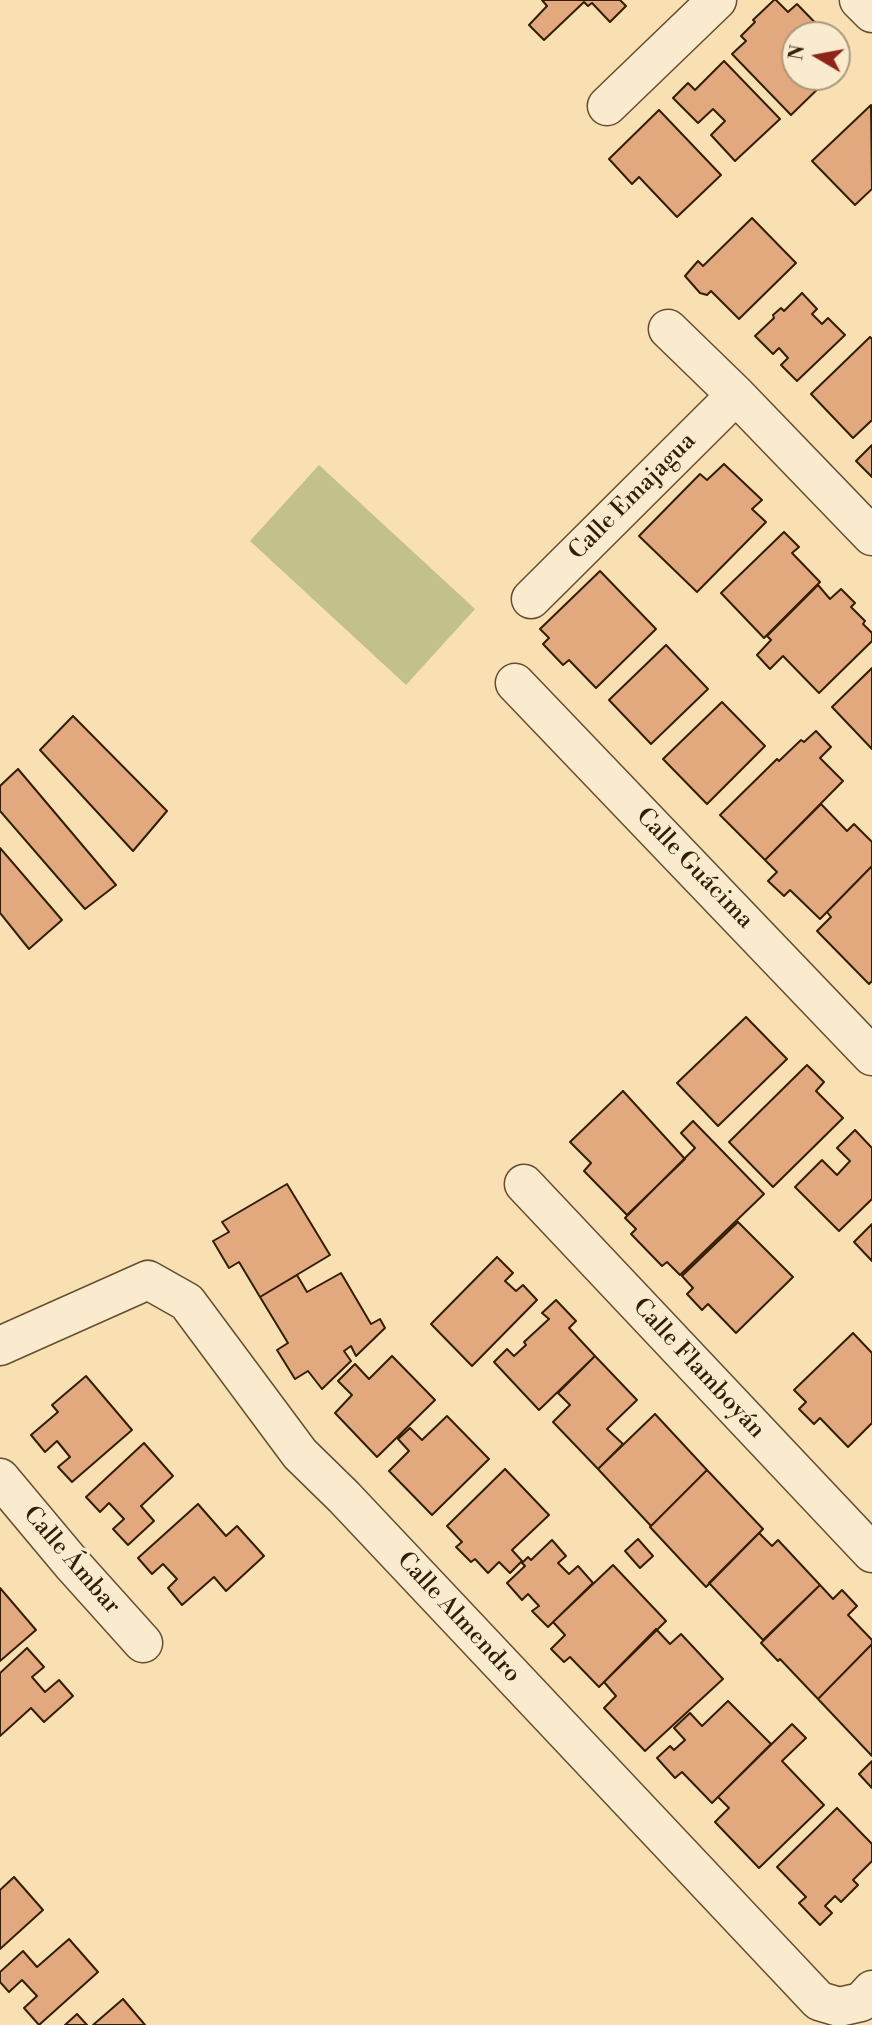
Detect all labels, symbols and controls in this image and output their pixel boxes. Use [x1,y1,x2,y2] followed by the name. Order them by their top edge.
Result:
[781,21,851,91] north arrow
[784,43,810,62] text: N
[563,427,703,567] street label: Calle Emajagua
[629,803,759,935] street label: Calle Guácima
[626,1293,770,1445] street label: Calle Flamboyán
[16,1501,126,1621] street label: Calle Ámbar
[390,1547,526,1689] street label: Calle Almendro

